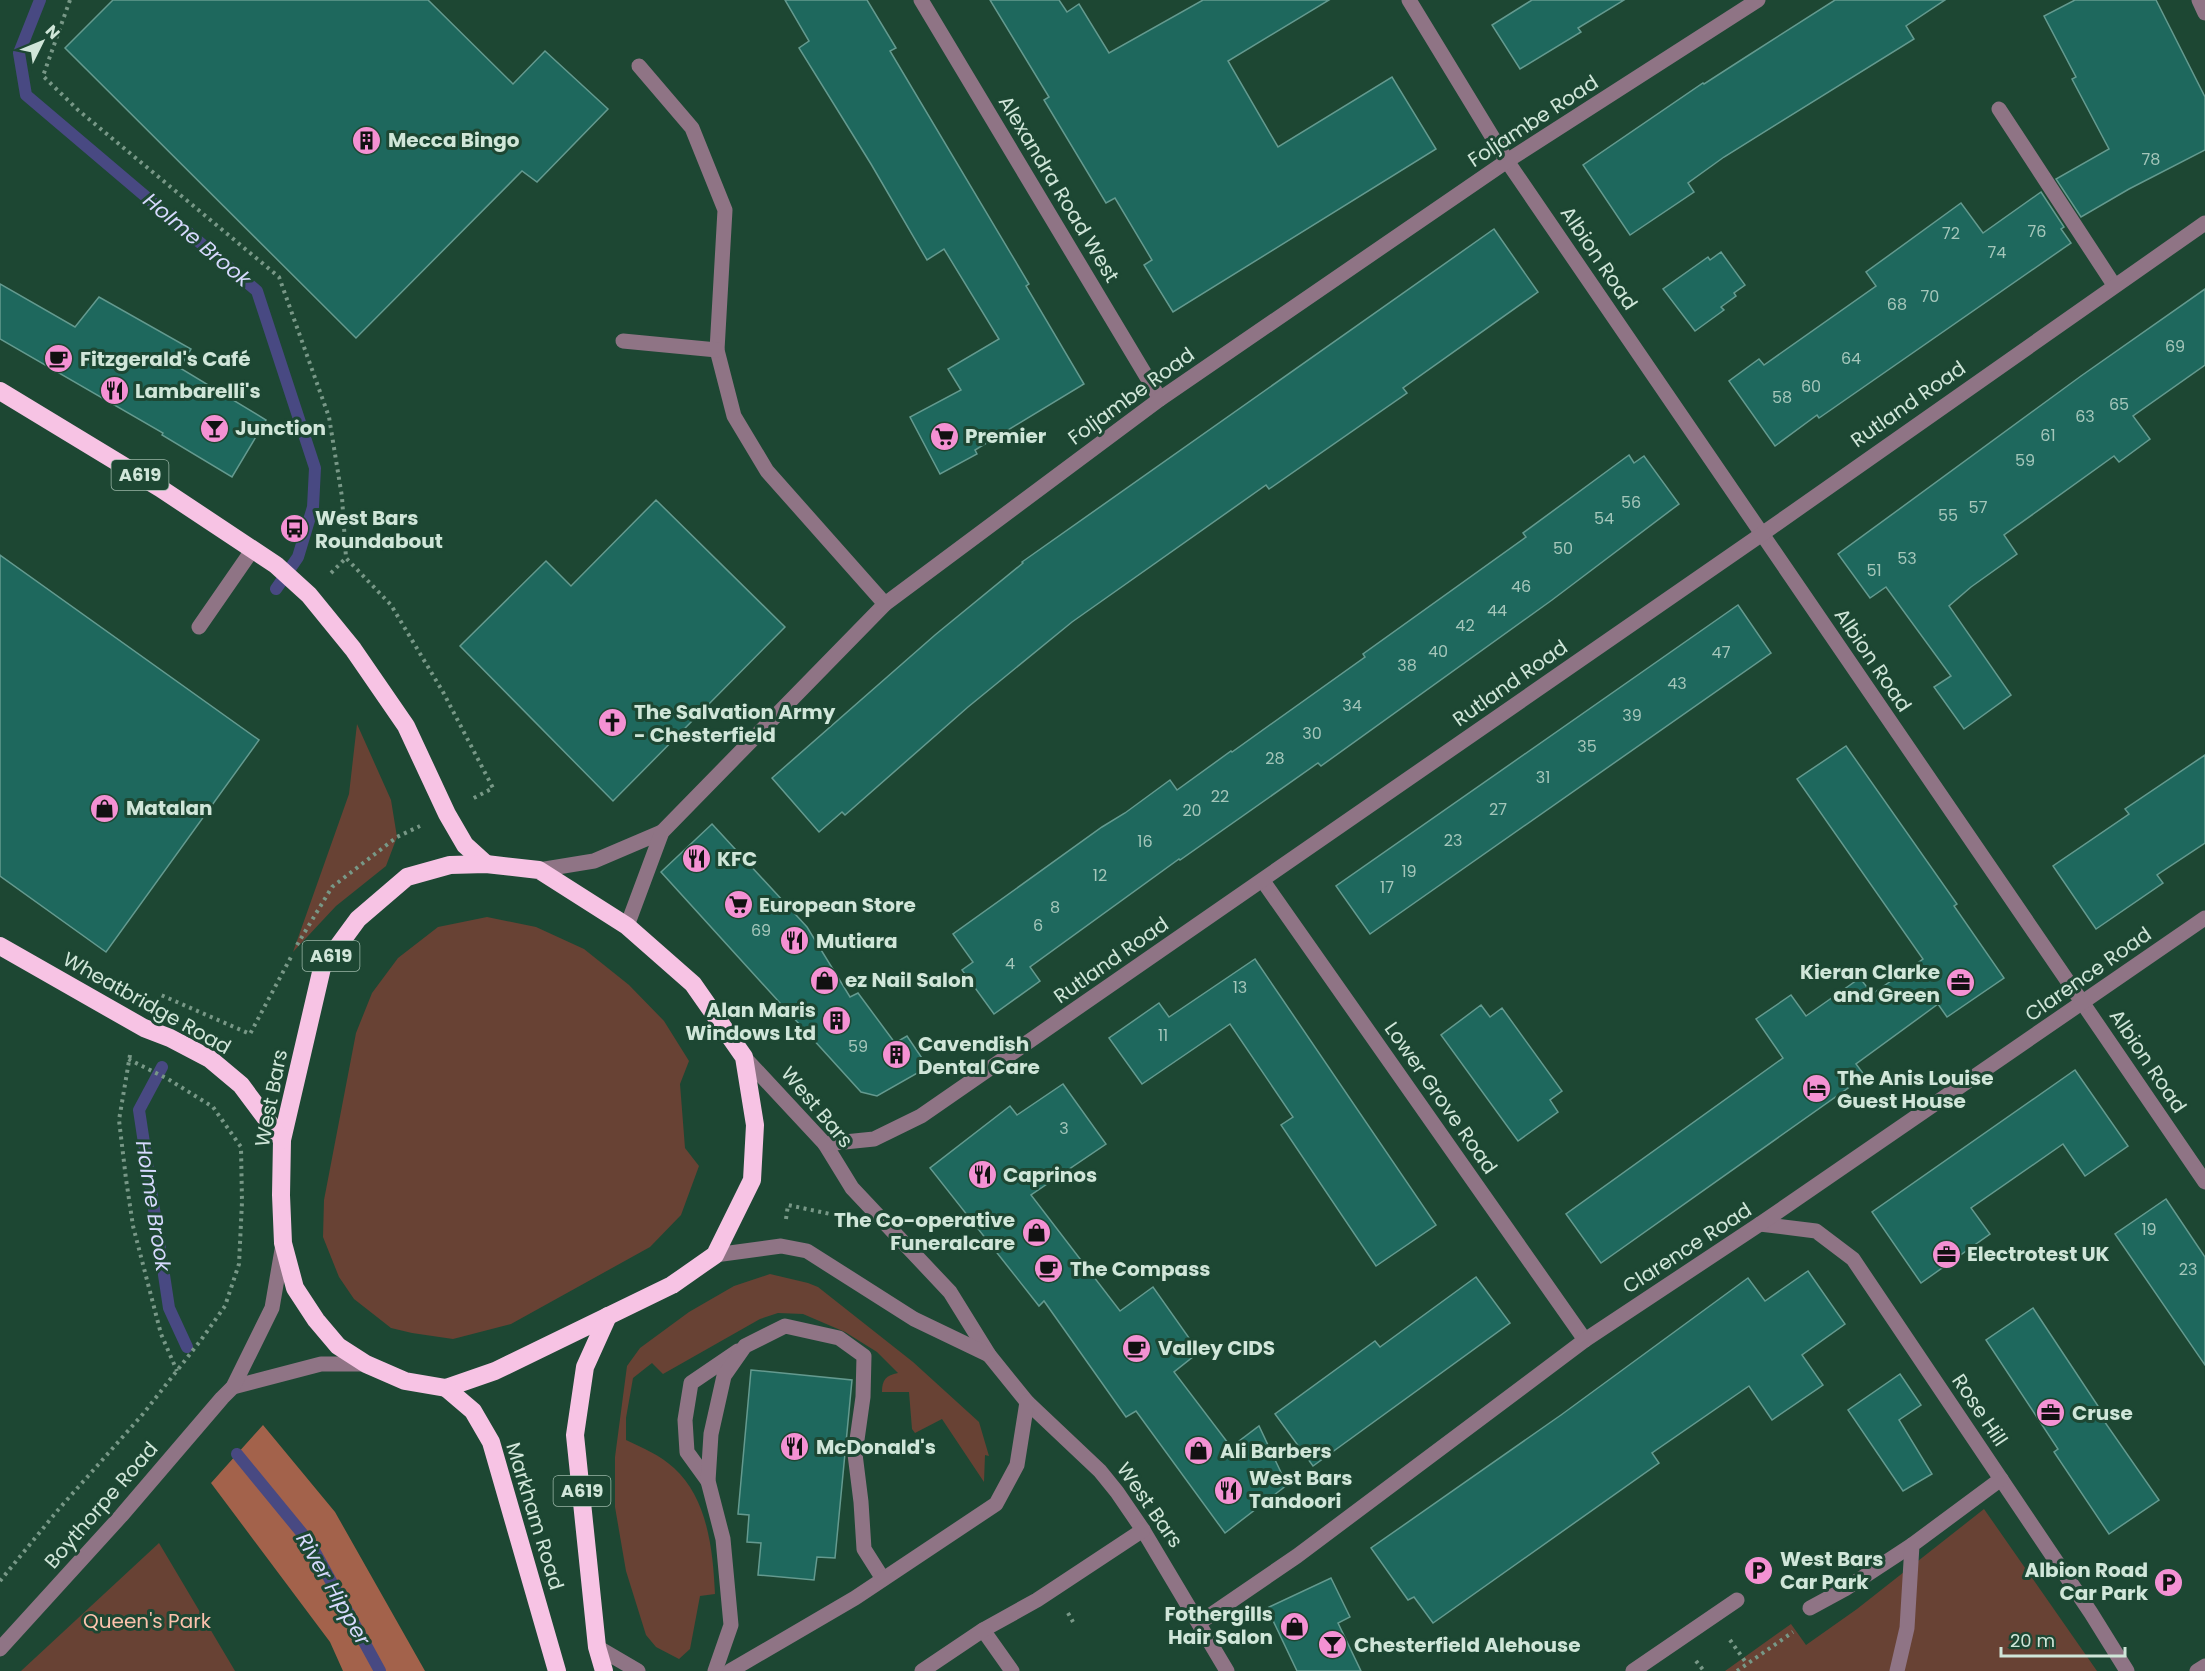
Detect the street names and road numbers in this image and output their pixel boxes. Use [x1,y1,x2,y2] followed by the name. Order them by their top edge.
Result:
[1462,68,1604,174] street label: Foljambe Road
[992,90,1126,288] street label: Alexandra Road West
[1554,201,1644,315] street label: Albion Road
[1062,341,1200,451] street label: Foljambe Road
[1845,354,1971,454] street label: Rutland Road
[112,460,168,490] road number: A619
[1828,603,1918,717] street label: Albion Road
[1447,633,1573,733] street label: Rutland Road
[1048,910,1174,1010] street label: Rutland Road
[2019,920,2157,1028] street label: Clarence Road
[302,941,360,971] road number: A619
[58,945,236,1061] street label: Wheatbridge Road
[2103,1004,2193,1118] street label: Albion Road
[1378,1016,1504,1180] street label: Lower Grove Road
[248,1047,294,1149] street label: West Bars
[775,1060,859,1154] street label: West Bars
[1617,1196,1757,1300] street label: Clarence Road
[1946,1368,2014,1452] street label: Rose Hill
[38,1435,164,1575] street label: Boythorpe Road
[499,1439,571,1593] street label: Markham Road
[1110,1457,1190,1553] street label: West Bars
[554,1476,610,1506] road number: A619

